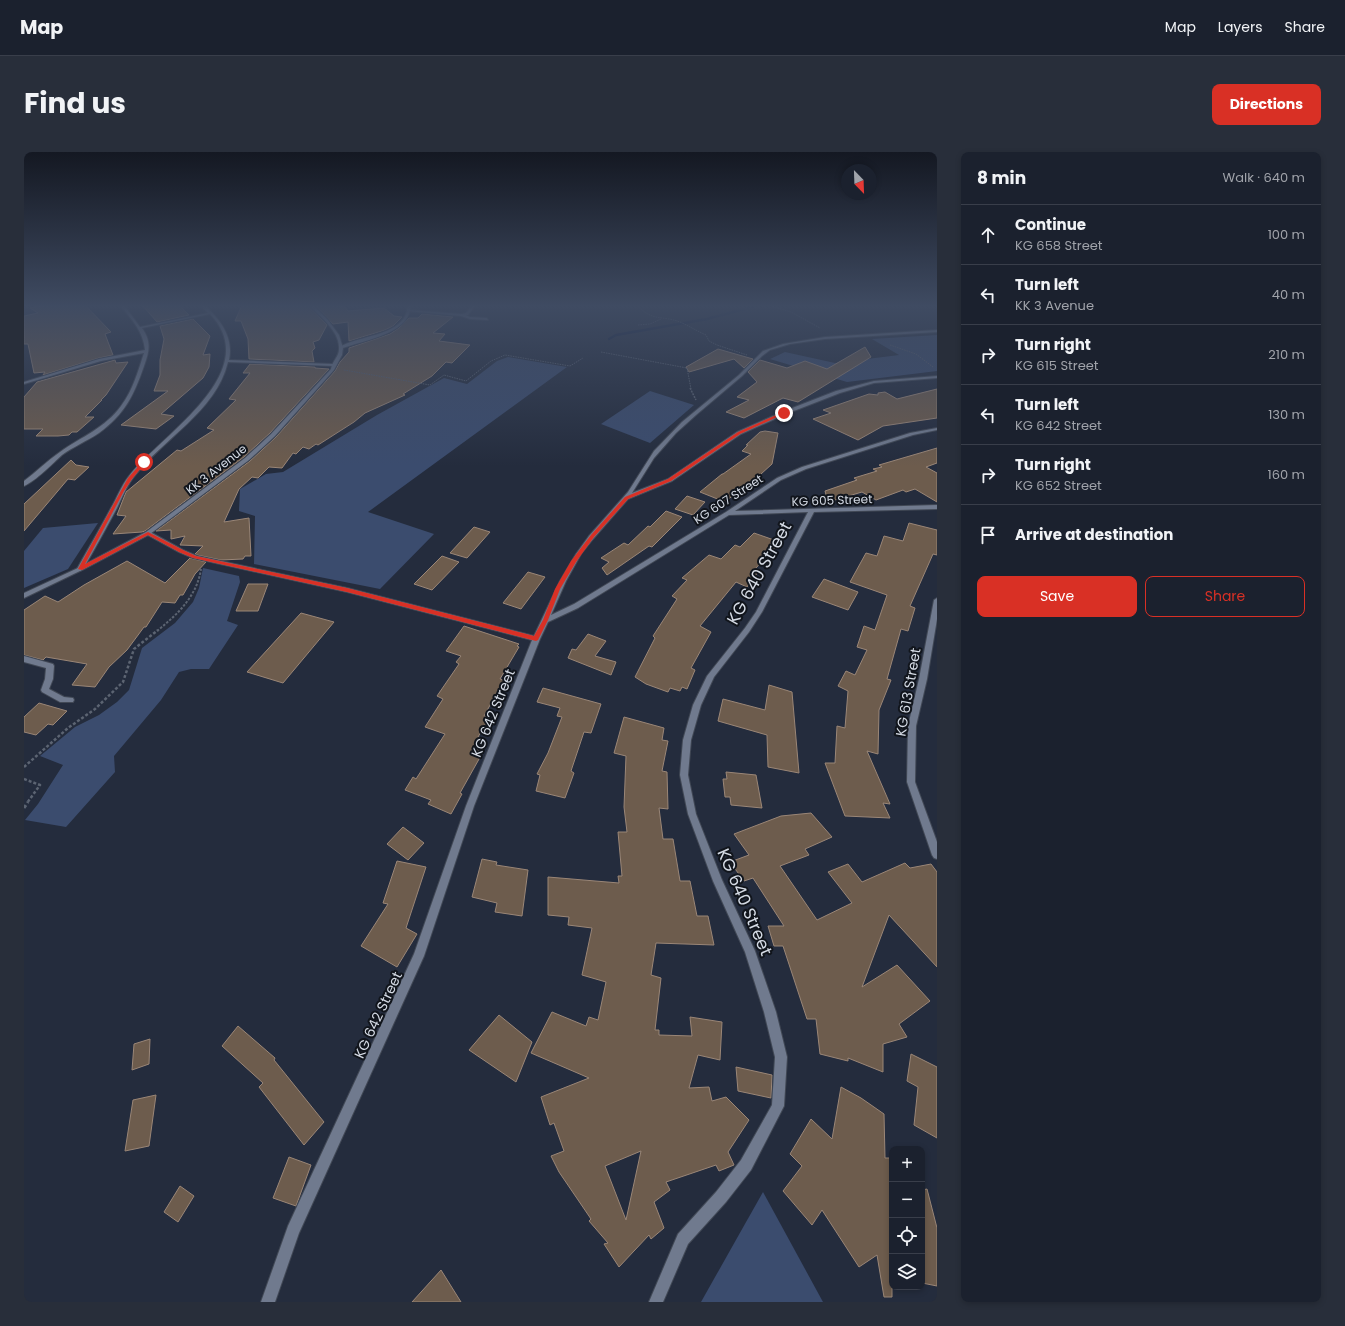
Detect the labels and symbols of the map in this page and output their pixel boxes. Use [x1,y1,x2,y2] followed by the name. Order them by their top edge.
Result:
[841,164,877,200] north arrow
[775,404,793,422] route end
[182,440,250,498] street label: KK 3 Avenue
[135,453,153,471] route start
[690,470,766,528] street label: KG 607 Street
[791,490,873,510] street label: KG 605 Street
[721,517,797,629] street label: KG 640 Street
[890,646,926,738] street label: KG 613 Street
[466,666,520,760] street label: KG 642 Street
[712,845,778,959] street label: KG 640 Street
[349,968,407,1062] street label: KG 642 Street

